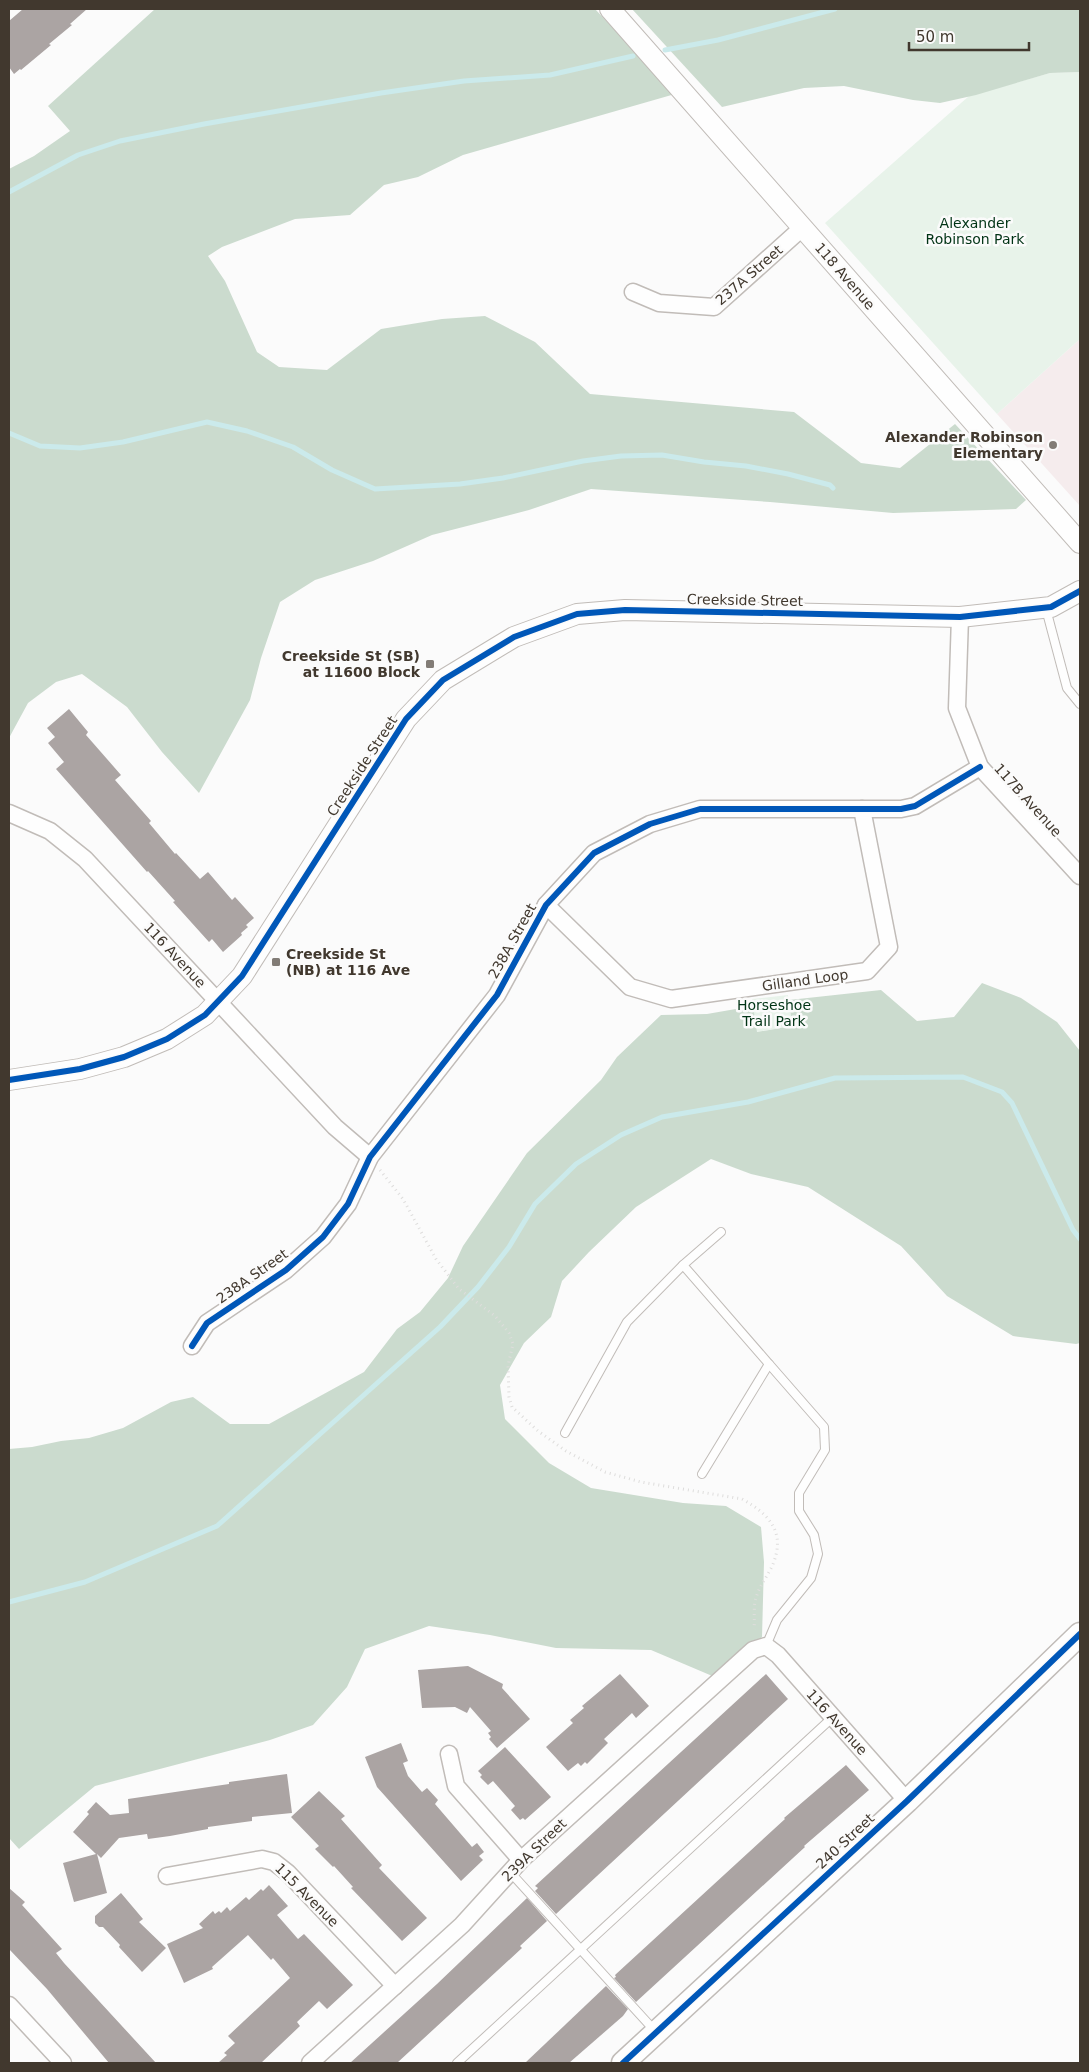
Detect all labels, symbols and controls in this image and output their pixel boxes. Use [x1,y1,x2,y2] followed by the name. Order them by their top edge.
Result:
[909,20,1029,52] scale bar
[916,28,954,46] text: 50 m
[926,215,1025,247] park label: Alexander Robinson Park
[812,239,878,313] street label: 118 Avenue
[712,241,786,308] street label: 237A Street
[885,429,1043,461] place label: Alexander Robinson Elementary
[1047,439,1059,451] marker: Alexander Robinson Elementary
[687,591,804,609] street label: Creekside Street
[282,648,421,680] place label: Creekside St (SB) at 11600 Block
[424,658,436,670] marker: Creekside St (SB) at 11600 Block
[324,712,401,819] street label: Creekside Street
[991,760,1065,840] street label: 117B Avenue
[485,900,539,981] street label: 238A Street
[141,919,209,991] street label: 116 Avenue
[286,946,410,978] place label: Creekside St (NB) at 116 Ave
[270,956,282,968] marker: Creekside St (NB) at 116 Ave
[761,966,849,994] street label: Gilland Loop
[737,997,811,1029] park label: Horseshoe Trail Park
[213,1245,291,1306] street label: 238A Street
[803,1686,871,1758] street label: 116 Avenue
[813,1810,878,1872] street label: 240 Street
[498,1815,570,1885] street label: 239A Street
[272,1860,342,1930] street label: 115 Avenue

